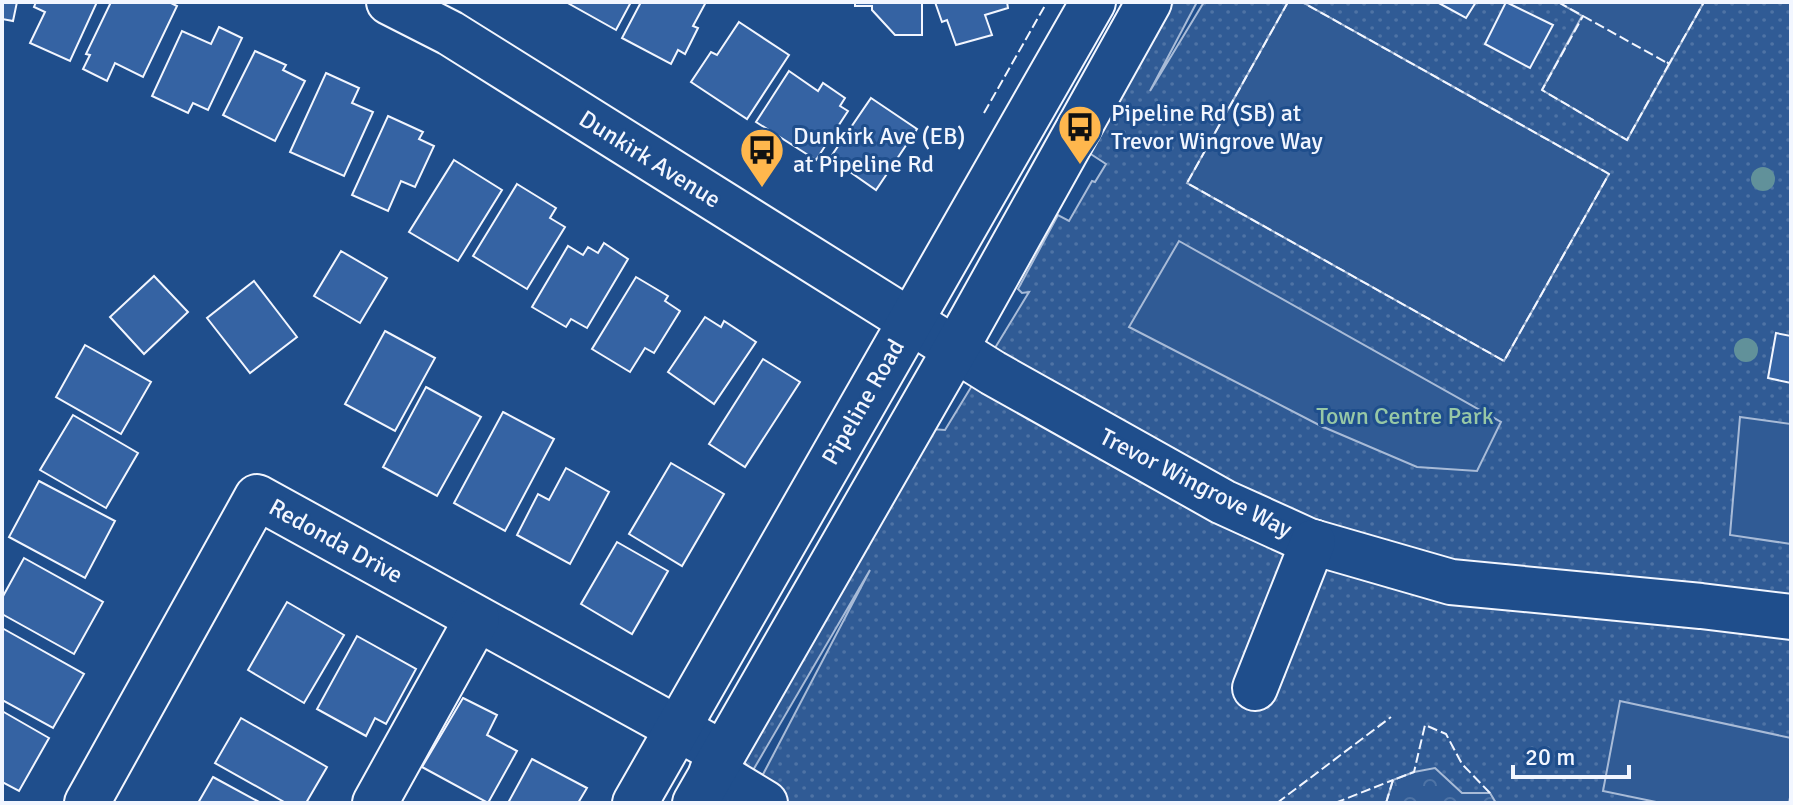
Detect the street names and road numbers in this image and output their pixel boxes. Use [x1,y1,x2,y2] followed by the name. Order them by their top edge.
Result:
[574,104,726,214] street label: Dunkirk Avenue
[815,334,911,470] street label: Pipeline Road
[1095,422,1297,544] street label: Trevor Wingrove Way
[264,492,408,590] street label: Redonda Drive

